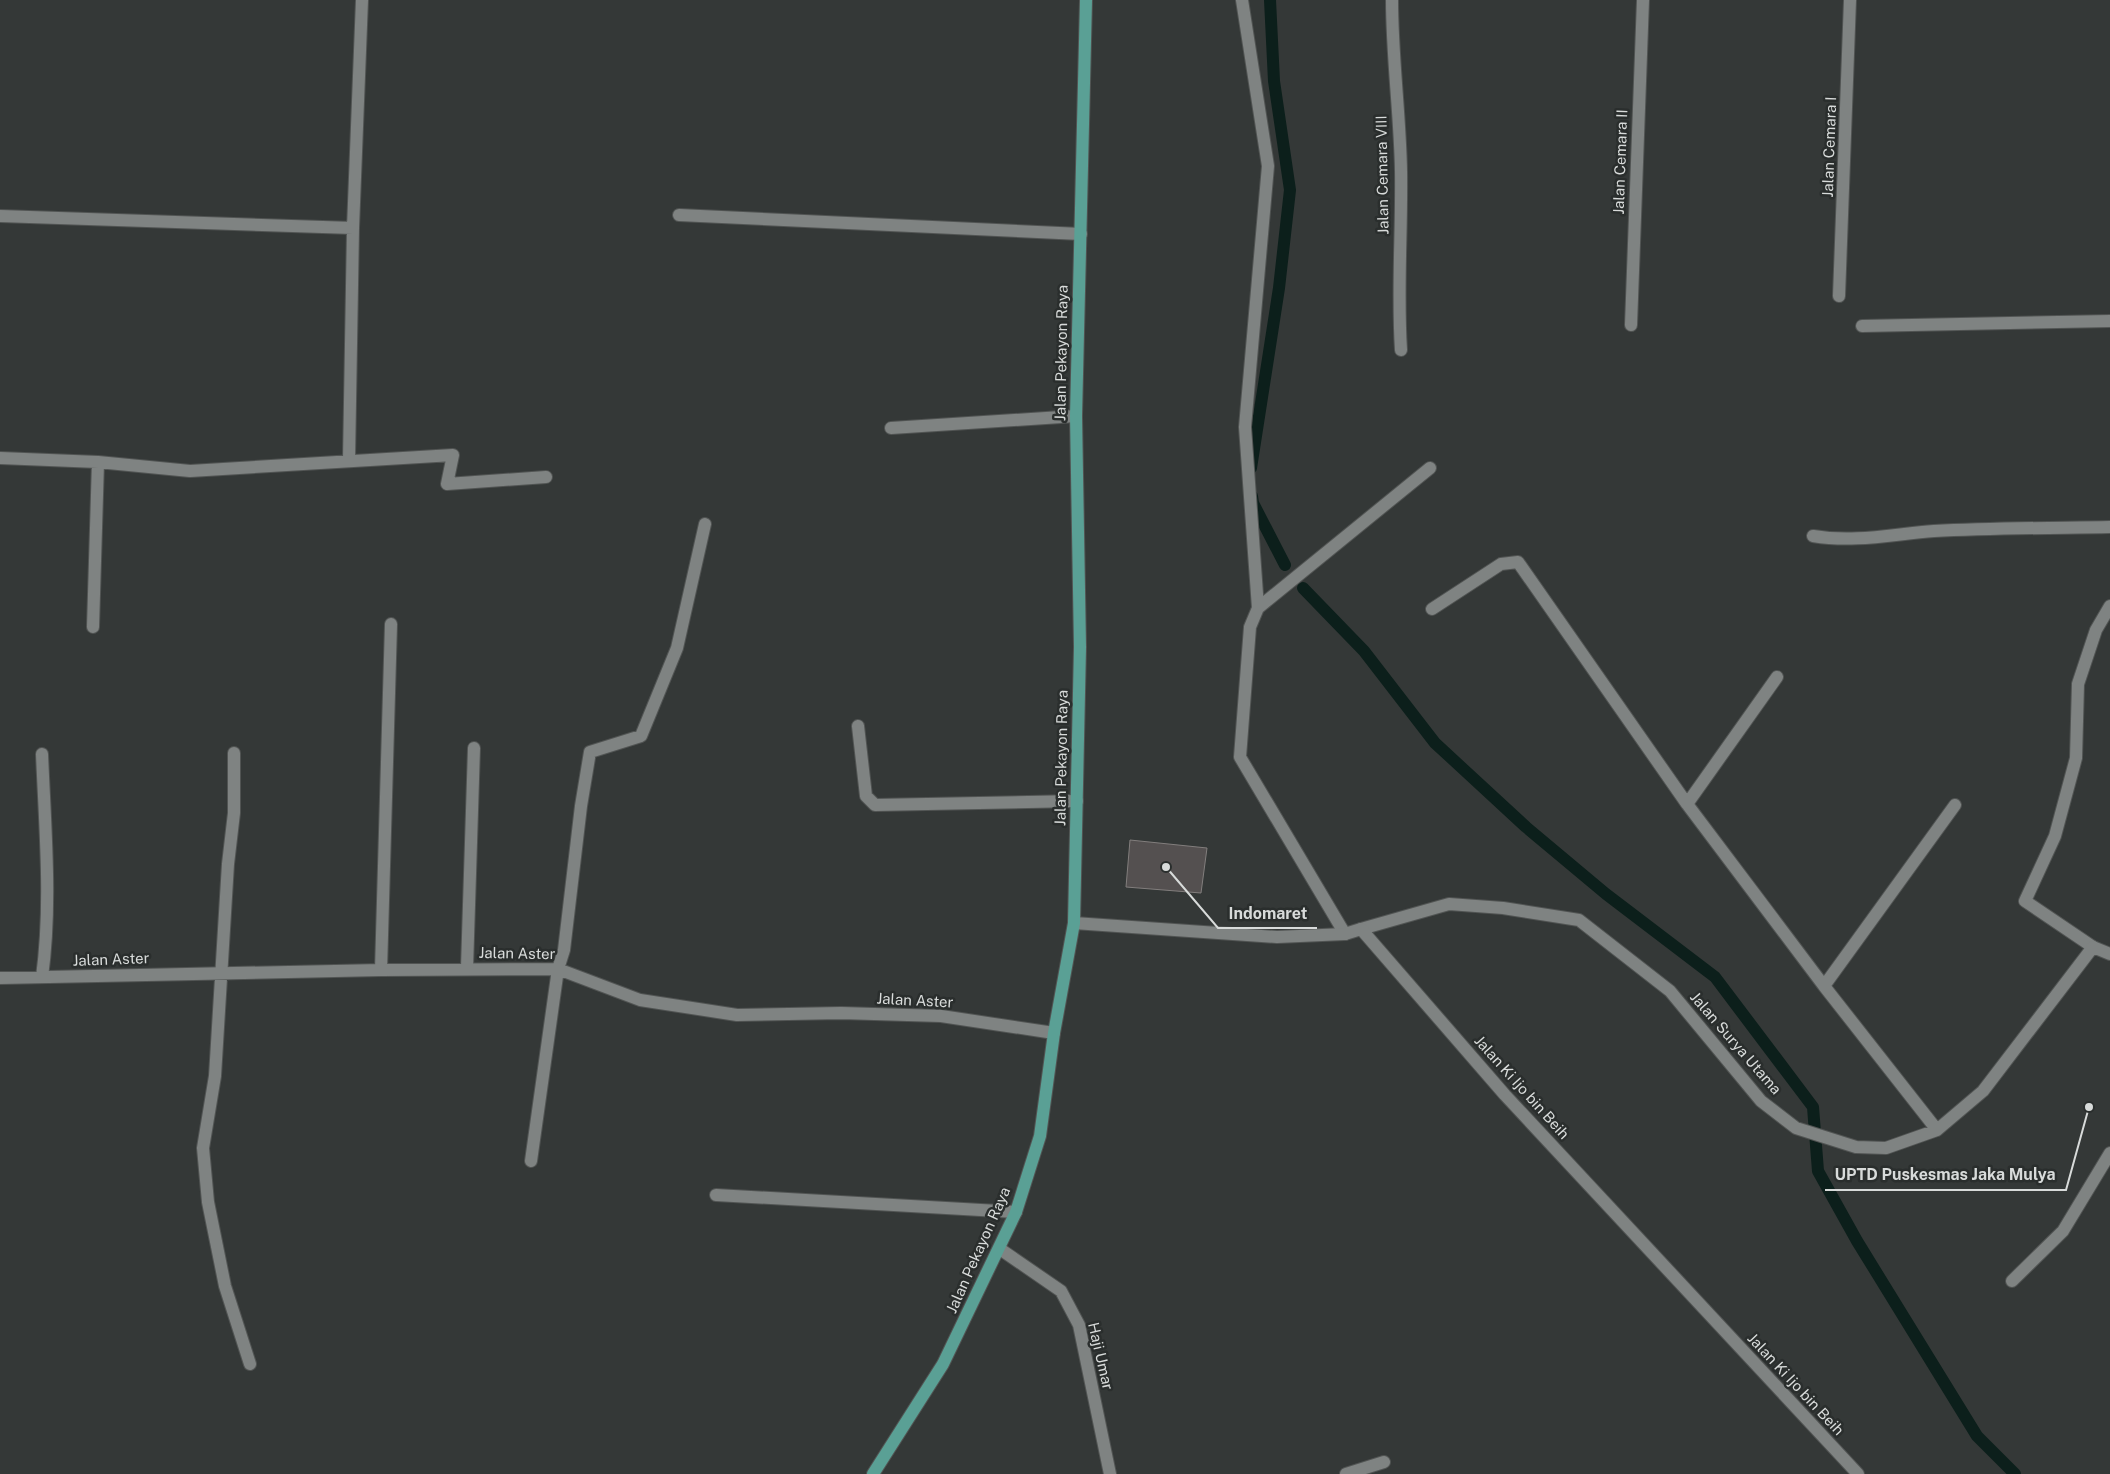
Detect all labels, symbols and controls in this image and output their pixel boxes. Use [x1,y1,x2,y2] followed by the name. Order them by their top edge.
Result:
[1819,96,1839,198] street label: Jalan Cemara I
[1610,109,1630,215] street label: Jalan Cemara II
[1372,115,1392,235] street label: Jalan Cemara VIII
[1051,285,1071,421] street label: Jalan Pekayon Raya
[1051,690,1071,826] street label: Jalan Pekayon Raya
[1218,897,1317,928] callout: Indomaret
[1229,904,1308,923] text: Indomaret
[478,944,556,962] street label: Jalan Aster
[72,949,150,969] street label: Jalan Aster
[1687,988,1785,1098] street label: Jalan Surya Utama
[876,989,954,1011] street label: Jalan Aster
[1471,1032,1573,1142] street label: Jalan Ki Ijo bin Beih
[1825,1159,2066,1190] callout: UPTD Puskesmas Jaka Mulya
[1834,1165,2056,1184] text: UPTD Puskesmas Jaka Mulya
[943,1184,1013,1316] street label: Jalan Pekayon Raya
[1085,1321,1117,1392] street label: Haji Umar
[1744,1330,1848,1438] street label: Jalan Ki Ijo bin Beih

